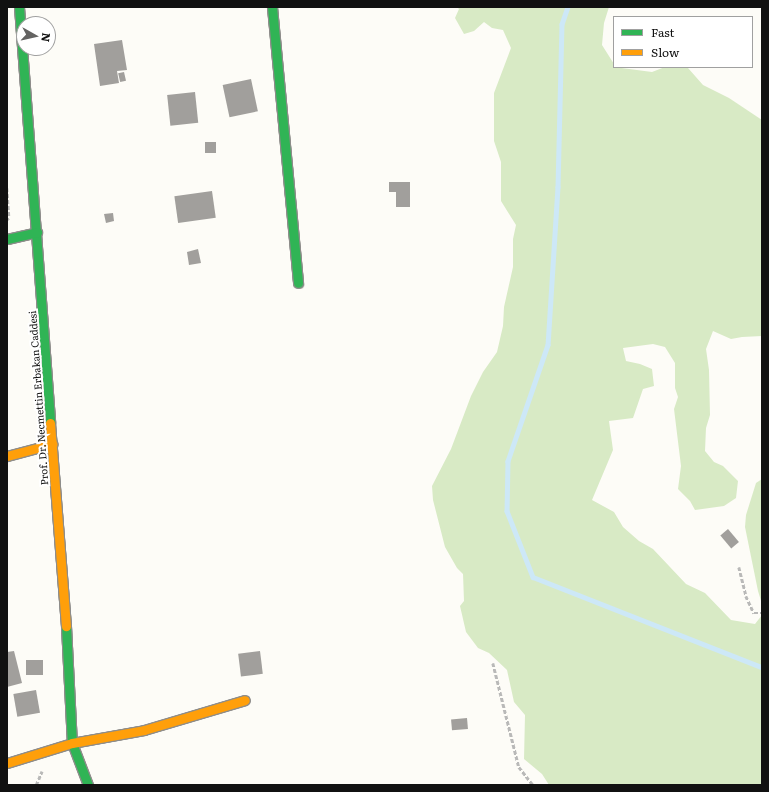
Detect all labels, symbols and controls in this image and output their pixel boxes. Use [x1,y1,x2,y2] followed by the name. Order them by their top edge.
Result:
[16,16,56,56] north arrow
[613,16,753,68] legend
[651,23,674,41] text: Fast
[38,32,55,43] text: N
[651,43,679,61] text: Slow
[26,310,50,486] street label: Prof. Dr. Necmettin Erbakan Caddesi

